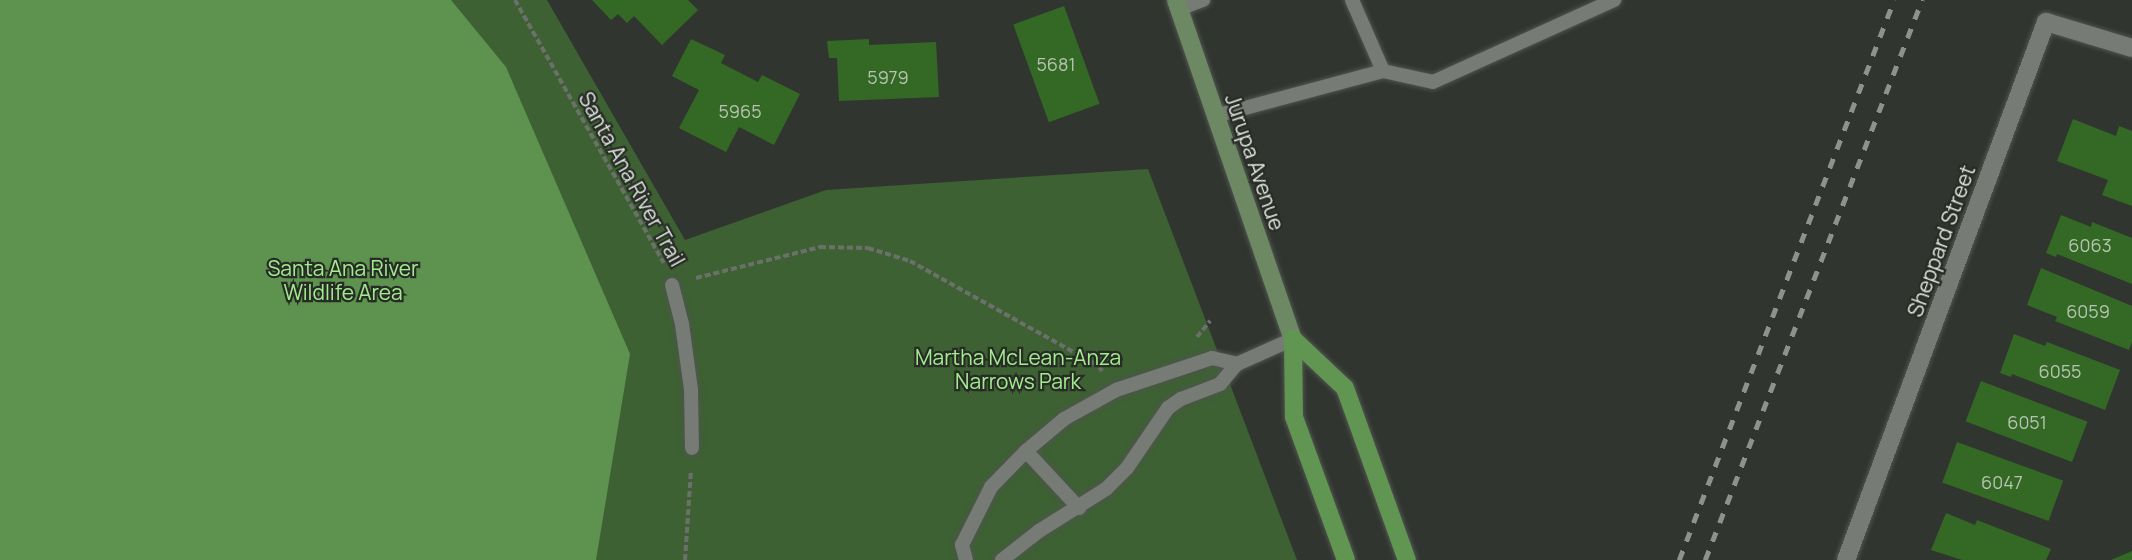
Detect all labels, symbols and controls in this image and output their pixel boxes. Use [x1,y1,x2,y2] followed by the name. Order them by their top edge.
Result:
[1036,53,1076,75] house number: 5681
[867,66,909,88] house number: 5979
[574,87,690,271] street label: Santa Ana River Trail
[1220,91,1290,233] street label: Jurupa Avenue
[718,100,762,122] house number: 5965
[1902,162,1980,320] street label: Sheppard Street
[2068,234,2112,256] house number: 6063
[267,255,419,305] park label: Santa Ana River Wildlife Area
[2066,300,2110,322] house number: 6059
[915,344,1121,394] park label: Martha McLean-Anza Narrows Park
[2039,360,2081,382] house number: 6055
[2007,411,2047,433] house number: 6051
[1981,471,2023,493] house number: 6047

